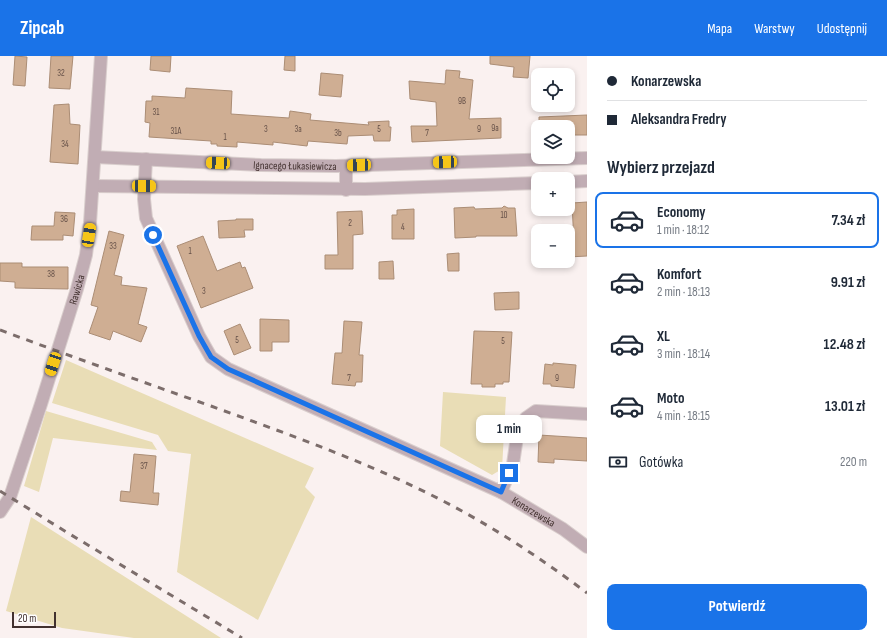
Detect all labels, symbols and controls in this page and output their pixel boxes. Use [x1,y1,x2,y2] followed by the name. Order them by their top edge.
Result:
[20,17,64,40] text: Zipcab
[707,20,732,37] text: Mapa
[754,20,795,37] text: Warstwy
[817,20,867,37] text: Udostępnij
[57,68,65,79] house number: 32
[531,68,575,268] map controls
[531,68,575,112] button: locate
[631,72,701,91] text: Konarzewska
[458,96,466,107] house number: 9B
[153,107,160,118] house number: 31
[631,110,726,129] text: Aleksandra Fredry
[531,120,575,164] button: layers
[491,123,499,134] house number: 9a
[264,124,268,135] house number: 3
[294,124,302,135] house number: 3a
[377,124,381,135] house number: 5
[477,124,481,135] house number: 9
[171,126,182,137] house number: 31A
[334,128,342,139] house number: 3b
[425,128,429,139] house number: 7
[223,132,227,143] house number: 1
[61,139,69,150] house number: 34
[206,156,230,170] car
[433,156,457,168] car
[607,157,715,178] text: Wybierz przejazd
[253,159,337,173] street label: Ignacego Łukasiewicza
[347,159,371,171] car
[531,172,575,216] button: +
[132,180,156,192] car
[609,202,645,238] icon: car
[657,203,706,222] text: Economy
[500,210,508,221] house number: 10
[832,211,865,230] text: 7.34 zł
[60,214,68,225] house number: 36
[348,218,352,229] house number: 2
[81,222,97,248] car
[401,222,405,233] house number: 4
[657,222,709,238] text: 1 min · 18:12
[531,224,575,268] button: −
[144,226,162,244] route start
[109,241,117,252] house number: 33
[188,246,192,257] house number: 1
[609,264,645,300] icon: car
[657,265,701,284] text: Komfort
[47,269,55,280] house number: 38
[67,273,87,306] street label: Rawicka
[831,273,865,292] text: 9.91 zł
[657,284,710,300] text: 2 min · 18:13
[202,286,206,297] house number: 3
[609,326,645,362] icon: car
[657,327,670,346] text: XL
[235,335,239,346] house number: 5
[824,335,865,354] text: 12.48 zł
[501,336,505,347] house number: 5
[657,346,710,362] text: 3 min · 18:14
[44,351,62,377] car
[347,373,351,384] house number: 7
[555,373,559,384] house number: 9
[609,388,645,424] icon: car
[657,389,684,408] text: Moto
[825,397,865,416] text: 13.01 zł
[657,408,710,424] text: 4 min · 18:15
[476,415,542,443] callout: 1 min
[497,421,521,437] text: 1 min
[607,451,629,473] icon: cash
[639,453,683,472] text: Gotówka
[840,454,867,470] text: 220 m
[140,461,148,472] house number: 37
[500,464,518,482] route end
[509,494,557,530] street label: Konarzewska
[607,584,867,630] button: Potwierdź
[12,610,56,629] scale bar
[18,612,36,625] text: 20 m

